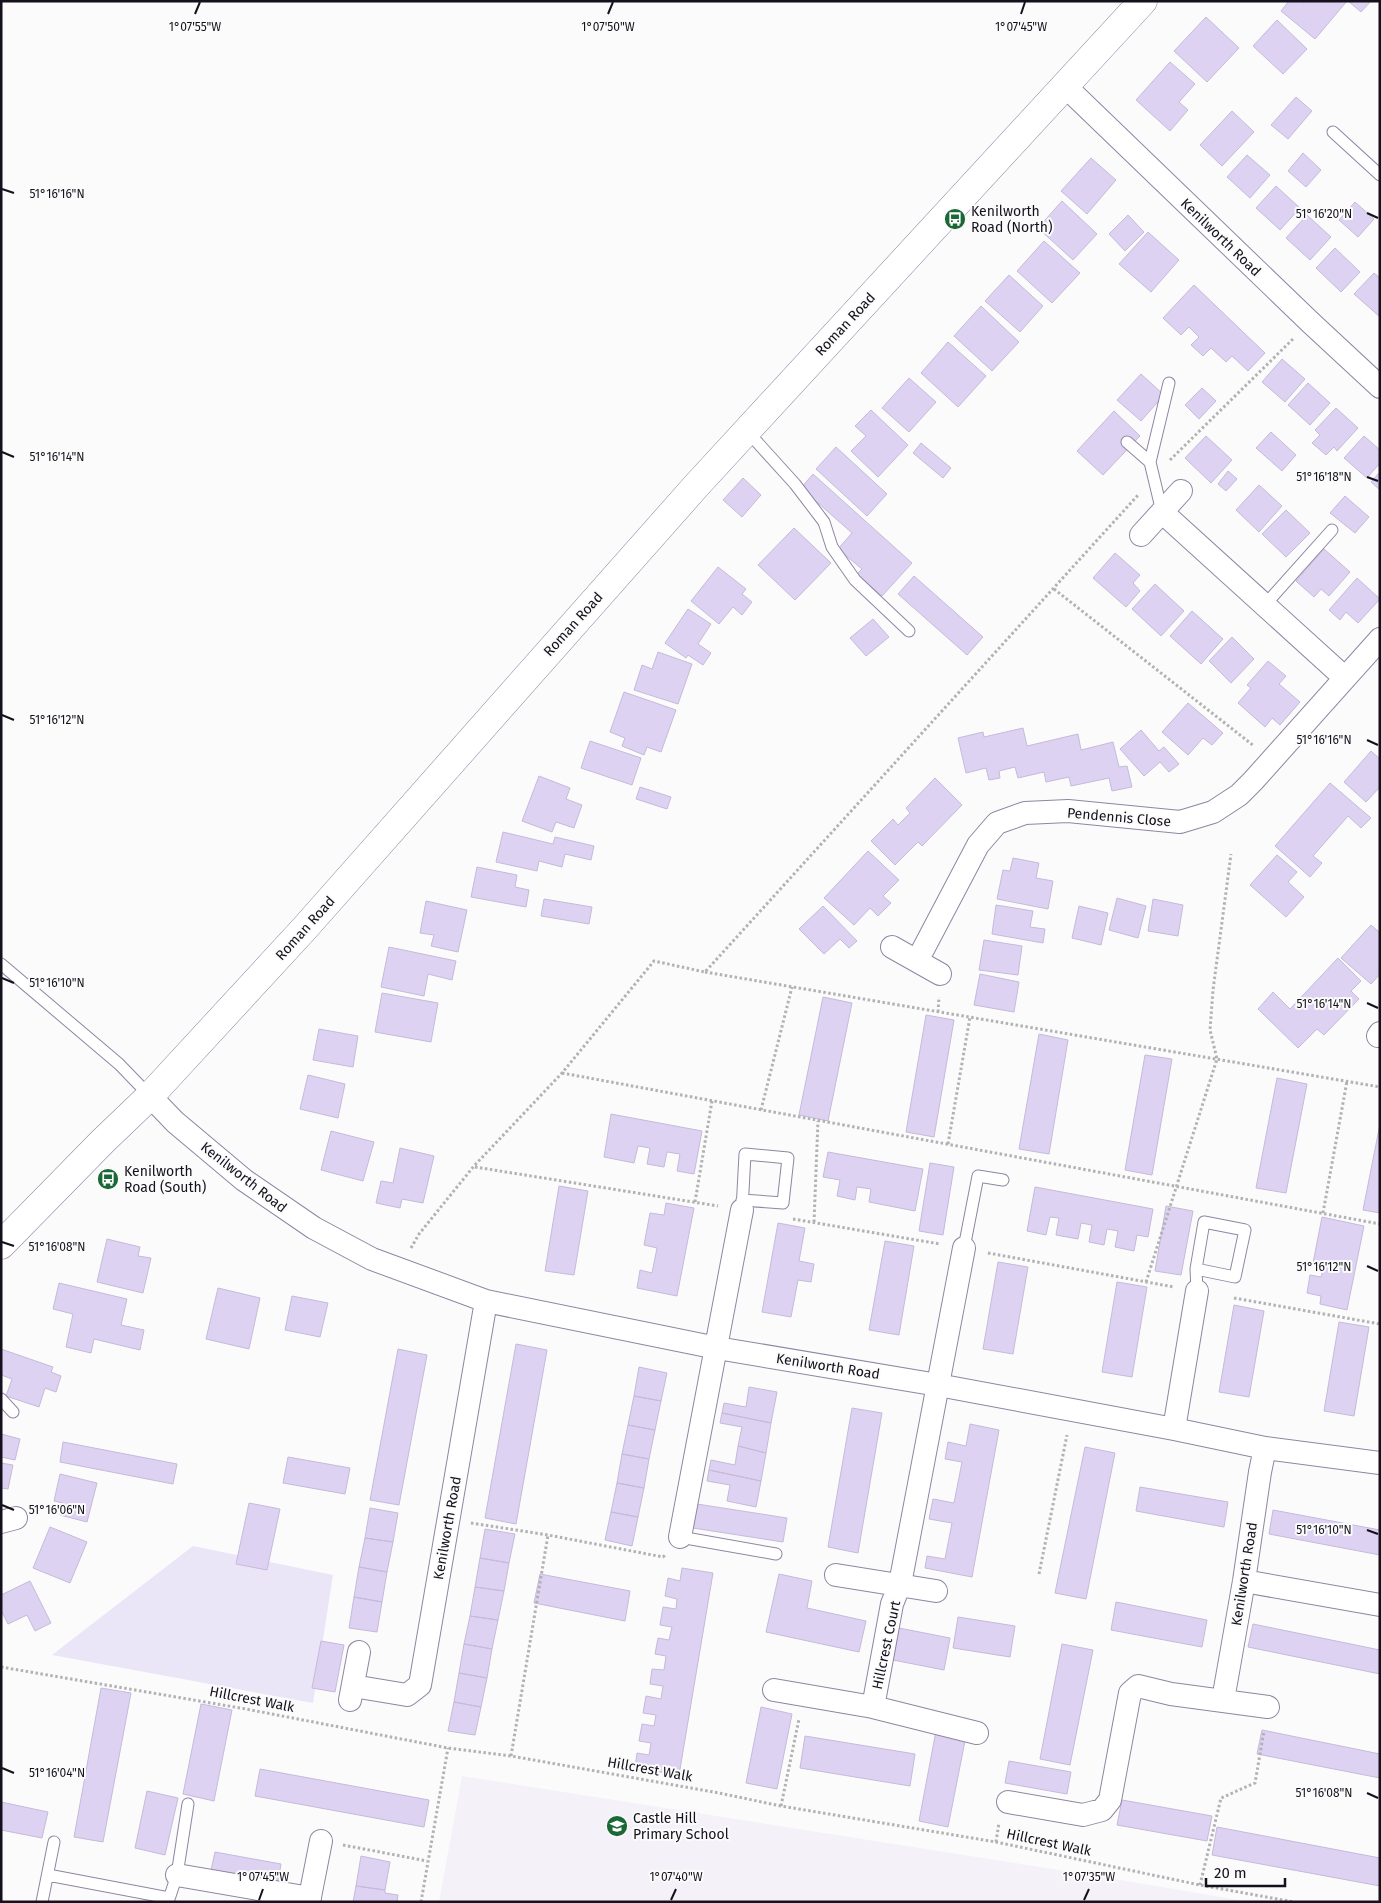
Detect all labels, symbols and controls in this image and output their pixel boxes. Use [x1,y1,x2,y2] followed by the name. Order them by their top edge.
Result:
[169,20,221,34] text: 1°07'55"W
[581,20,635,34] text: 1°07'50"W
[995,20,1047,34] text: 1°07'45"W
[29,187,85,201] text: 51°16'16"N
[1177,195,1264,280] street label: Kenilworth Road
[971,203,1052,236] place label: Kenilworth Road (North)
[943,207,967,231] bus stop icon: Kenilworth Road (North)
[1296,207,1352,221] text: 51°16'20"N
[812,289,879,359] street label: Roman Road
[30,450,84,464] text: 51°16'14"N
[1296,470,1352,484] text: 51°16'18"N
[540,589,607,660] street label: Roman Road
[30,713,84,727] text: 51°16'12"N
[1296,733,1352,747] text: 51°16'16"N
[1066,804,1172,831] street label: Pendennis Close
[272,893,339,964] street label: Roman Road
[29,976,85,990] text: 51°16'10"N
[1297,997,1351,1011] text: 51°16'14"N
[197,1138,290,1216] street label: Kenilworth Road
[124,1163,206,1196] place label: Kenilworth Road (South)
[96,1167,120,1191] bus stop icon: Kenilworth Road (South)
[29,1240,85,1254] text: 51°16'08"N
[1297,1260,1351,1274] text: 51°16'12"N
[775,1350,881,1383] street label: Kenilworth Road
[430,1475,465,1581] street label: Kenilworth Road
[29,1503,85,1517] text: 51°16'06"N
[1228,1521,1261,1627] street label: Kenilworth Road
[1296,1523,1352,1537] text: 51°16'10"N
[869,1598,904,1691] street label: Hillcrest Court
[208,1683,297,1716] street label: Hillcrest Walk
[606,1754,695,1785] street label: Hillcrest Walk
[29,1766,85,1780] text: 51°16'04"N
[1296,1786,1352,1800] text: 51°16'08"N
[633,1810,729,1843] place label: Castle Hill Primary School
[605,1814,629,1838] school or university icon: Castle Hill Primary School
[1005,1825,1094,1860] street label: Hillcrest Walk
[1206,1856,1285,1888] scale bar
[1214,1864,1247,1882] text: 20 m
[237,1870,289,1884] text: 1°07'45"W
[649,1870,703,1884] text: 1°07'40"W
[1063,1870,1115,1884] text: 1°07'35"W

